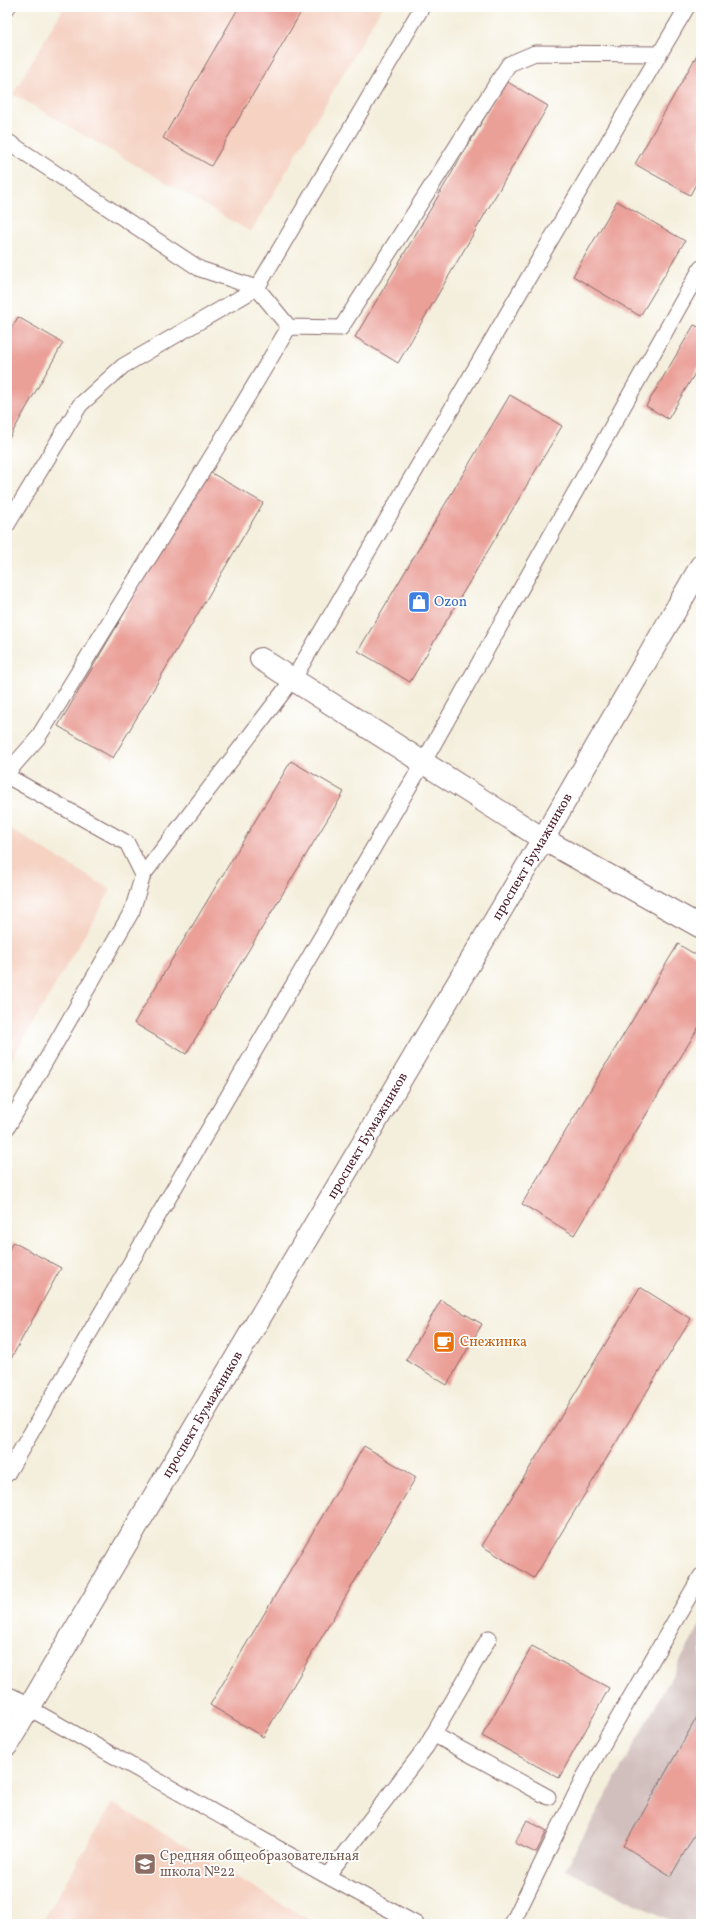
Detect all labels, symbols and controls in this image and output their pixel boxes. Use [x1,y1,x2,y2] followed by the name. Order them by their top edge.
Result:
[406,589,432,615] shop icon: Ozon
[434,593,467,612] place label: Ozon
[488,790,577,924] street label: проспект Бумажников
[323,1069,412,1203] street label: проспект Бумажников
[431,1329,457,1355] cafe icon: Снежинка
[460,1333,527,1352] place label: Снежинка
[158,1348,247,1481] street label: проспект Бумажников
[160,1847,359,1882] place label: Средняя общеобразовательная школа №22
[132,1851,158,1877] school or university icon: Средняя общеобразовательная школа №22

